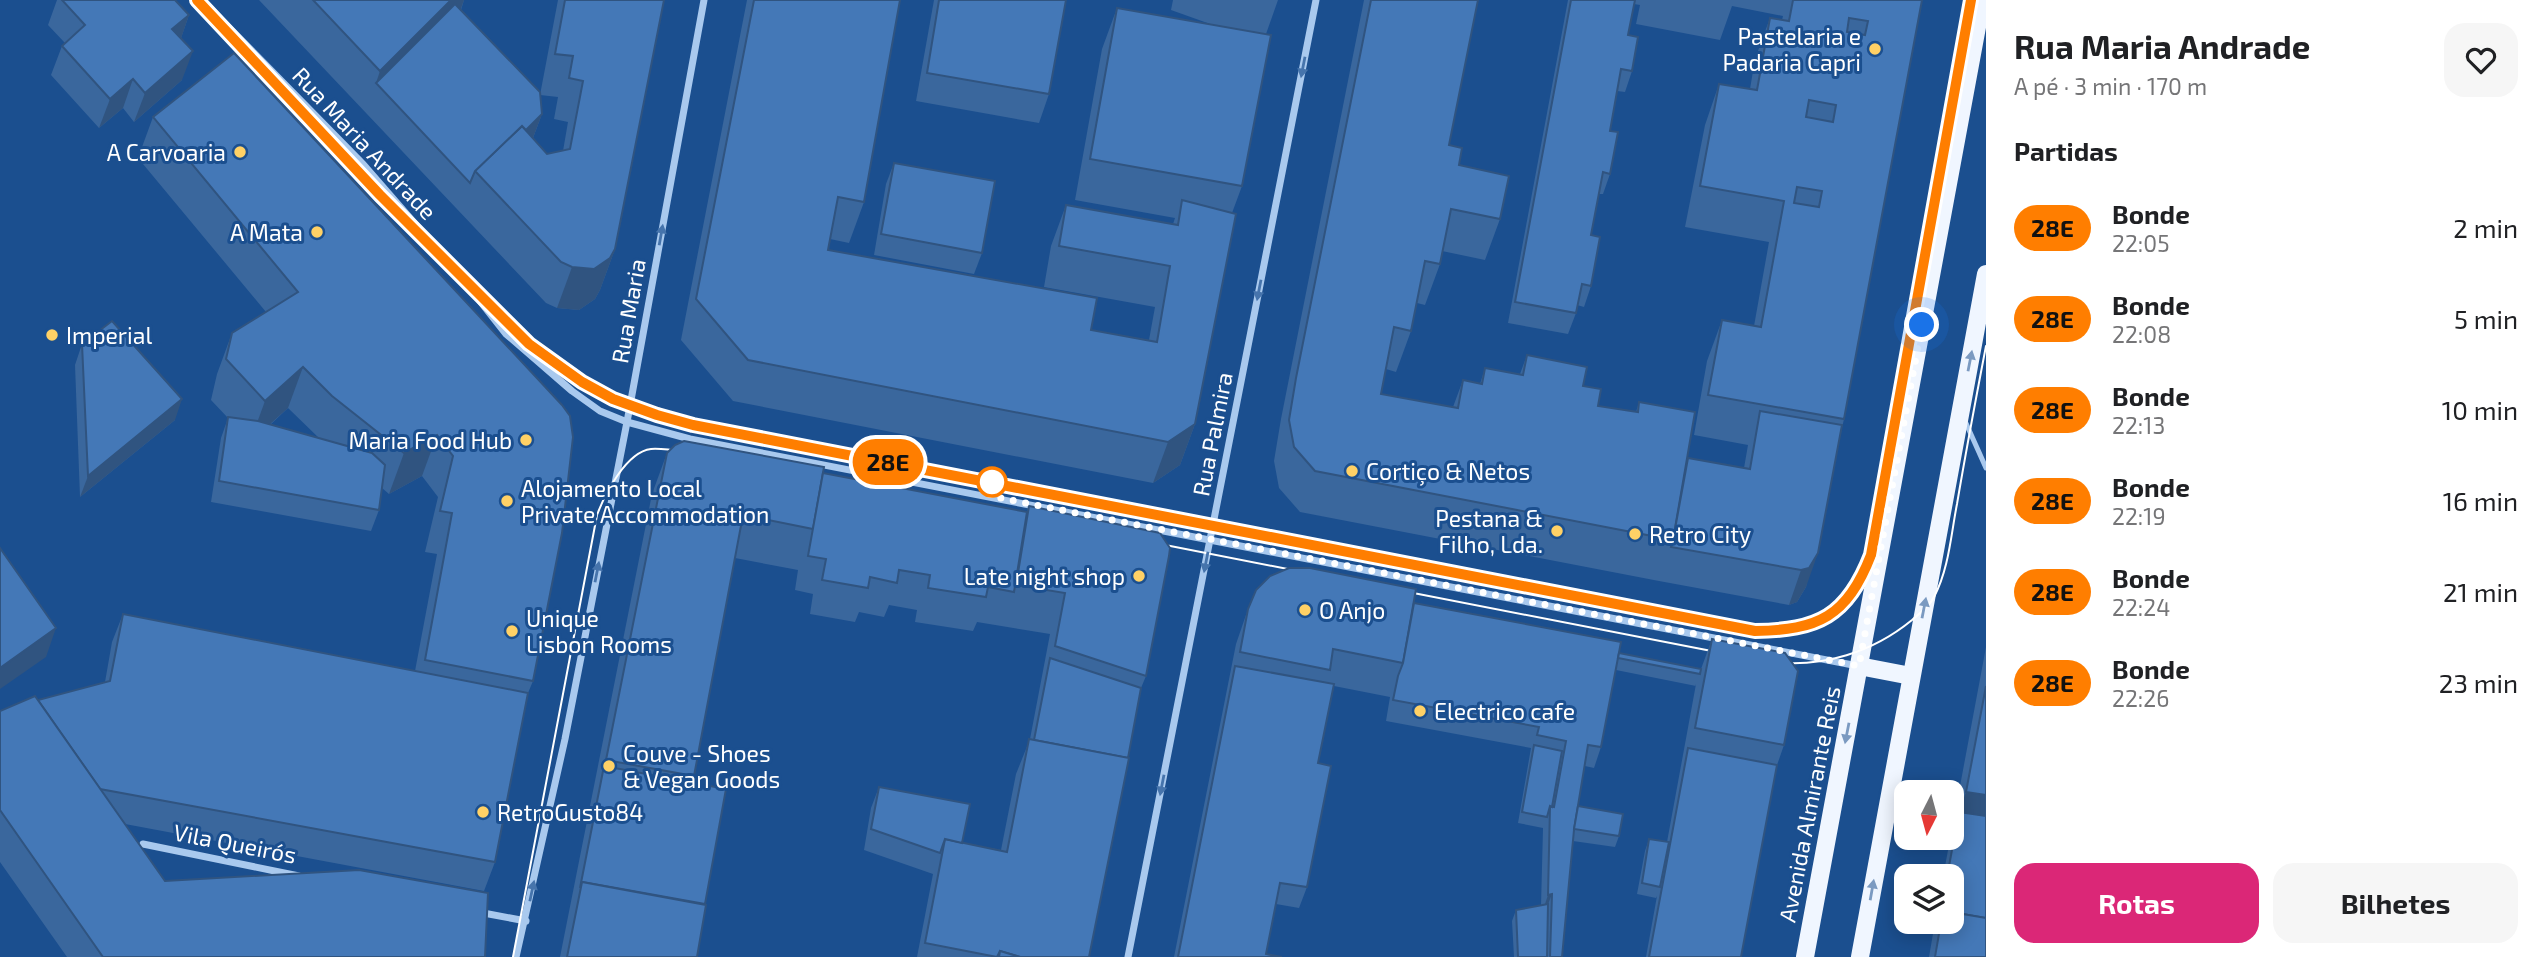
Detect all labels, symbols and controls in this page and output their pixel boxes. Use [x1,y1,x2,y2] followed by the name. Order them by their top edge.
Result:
[1722,22,1861,76] place label: Pastelaria e Padaria Capri
[2444,23,2518,97] button: heart
[2014,26,2310,66] text: Rua Maria Andrade
[1867,41,1883,57] marker: Pastelaria e Padaria Capri
[1297,56,1308,78] one-way arrow
[287,61,443,225] street label: Rua Maria Andrade
[2014,72,2207,100] text: A pé · 3 min · 170 m
[2014,135,2118,166] text: Partidas
[107,138,226,166] place label: A Carvoaria
[232,144,248,160] marker: A Carvoaria
[2112,198,2190,229] text: Bonde
[2453,212,2518,243] text: 2 min
[2031,213,2074,242] text: 28E
[230,218,303,246] place label: A Mata
[309,224,325,240] marker: A Mata
[656,224,667,246] one-way arrow
[2112,229,2169,257] text: 22:05
[605,257,651,365] street label: Rua Maria
[1254,279,1265,301] one-way arrow
[2112,289,2190,320] text: Bonde
[2454,303,2518,334] text: 5 min
[2031,304,2074,333] text: 28E
[1904,307,1939,342] your location
[2112,320,2171,348] text: 22:08
[66,321,152,349] place label: Imperial
[44,327,60,343] marker: Imperial
[1965,350,1976,372] one-way arrow
[1186,370,1238,498] street label: Rua Palmira
[2112,380,2190,411] text: Bonde
[2442,394,2518,425] text: 10 min
[2031,395,2074,424] text: 28E
[2112,411,2165,439] text: 22:13
[348,426,512,454] place label: Maria Food Hub
[518,432,534,448] marker: Maria Food Hub
[848,439,928,485] line badge: 28E
[867,447,909,476] text: 28E
[1366,457,1530,486] place label: Cortiço & Netos
[1344,463,1360,479] marker: Cortiço & Netos
[977,467,1007,497] unlabelled marker
[2112,471,2190,502] text: Bonde
[521,474,769,528] place label: Alojamento Local Private Accommodation
[2443,485,2518,516] text: 16 min
[2031,486,2074,515] text: 28E
[499,493,515,509] marker: Alojamento Local Private Accommodation
[2112,502,2166,530] text: 22:19
[1435,504,1543,558] place label: Pestana & Filho, Lda.
[1649,520,1751,548] place label: Retro City
[1549,523,1565,539] marker: Pestana & Filho, Lda.
[1627,526,1643,542] marker: Retro City
[1200,551,1211,573] one-way arrow
[592,561,603,583] one-way arrow
[964,562,1125,590] place label: Late night shop
[2112,562,2190,593] text: Bonde
[1131,568,1147,584] marker: Late night shop
[2443,576,2518,607] text: 21 min
[2031,577,2074,606] text: 28E
[2112,593,2170,621] text: 22:24
[1319,596,1385,624] place label: O Anjo
[1919,597,1930,619] one-way arrow
[1297,602,1313,618] marker: O Anjo
[526,604,672,658] place label: Unique Lisbon Rooms
[504,623,520,639] marker: Unique Lisbon Rooms
[2112,653,2190,684] text: Bonde
[2439,667,2518,698] text: 23 min
[2031,668,2074,697] text: 28E
[1772,684,1846,924] street label: Avenida Almirante Reis
[2112,684,2169,712] text: 22:26
[1434,697,1575,725] place label: Electrico cafe
[1412,703,1428,719] marker: Electrico cafe
[1841,722,1852,744] one-way arrow
[623,739,780,793] place label: Couve - Shoes & Vegan Goods
[601,758,617,774] marker: Couve - Shoes & Vegan Goods
[1156,774,1167,796] one-way arrow
[1894,780,1964,850] north arrow
[1894,780,1964,934] map controls
[497,798,643,826] place label: RetroGusto84
[475,804,491,820] marker: RetroGusto84
[171,817,299,869] street label: Vila Queirós
[2014,863,2259,943] button: Rotas
[2273,863,2518,943] button: Bilhetes
[1894,864,1964,934] button: layers
[1867,879,1878,901] one-way arrow
[527,880,538,902] one-way arrow

